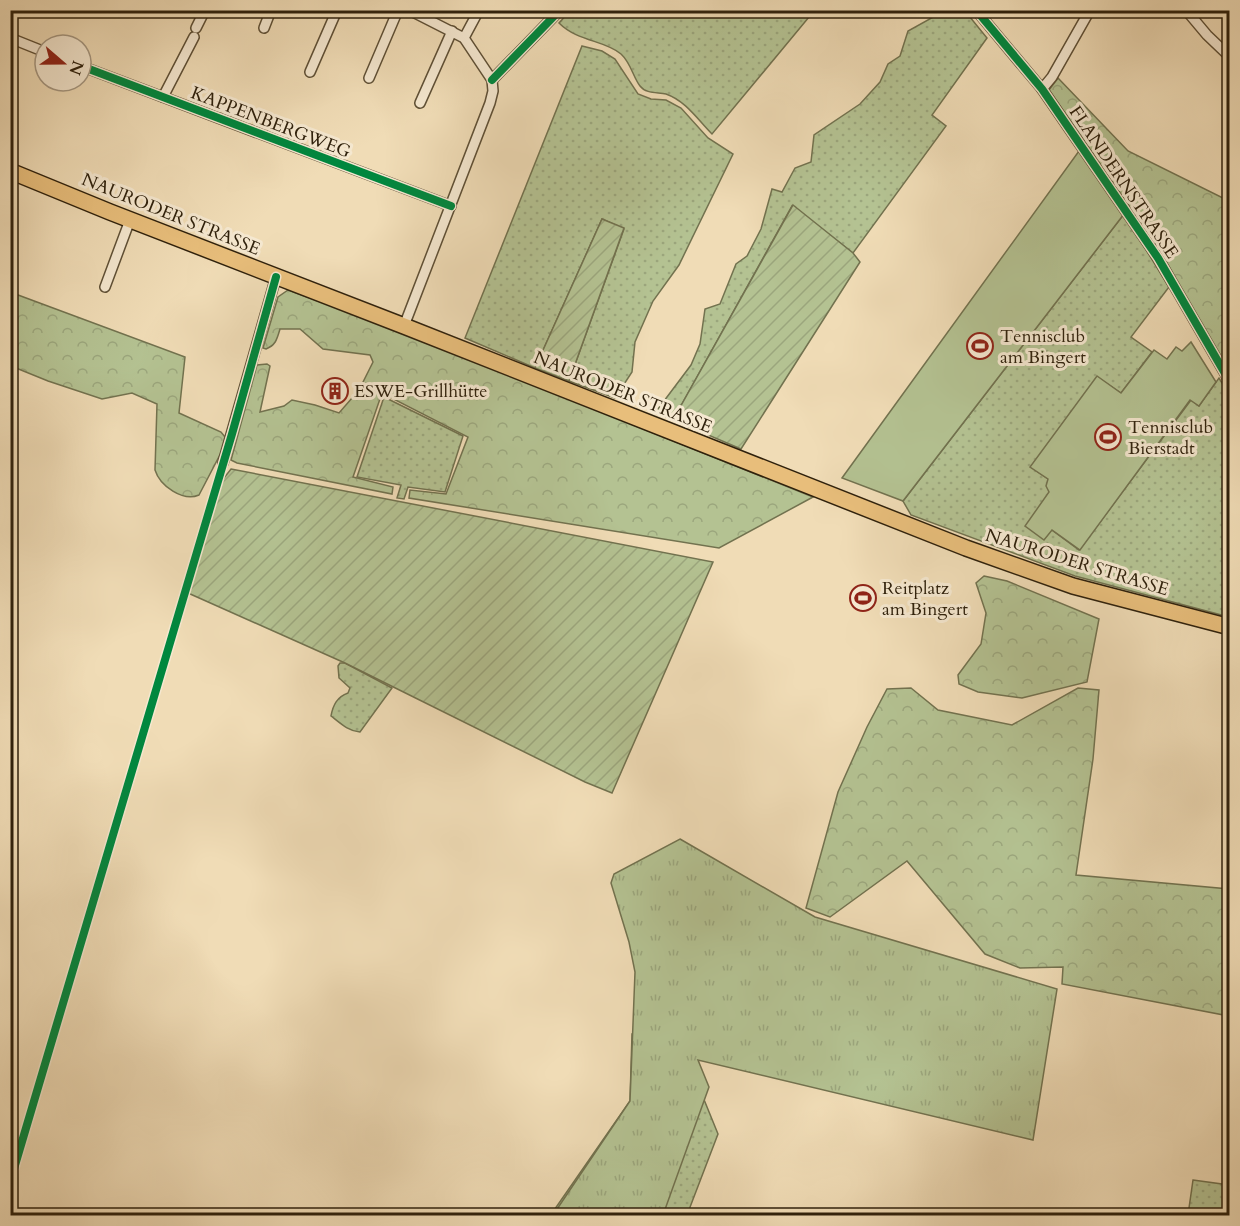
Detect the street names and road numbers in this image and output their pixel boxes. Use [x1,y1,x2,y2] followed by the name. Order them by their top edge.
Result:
[187,80,354,164] street label: KAPPENBERGWEG
[1063,101,1184,264] street label: FLANDERNSTRASSE
[78,167,264,262] street label: NAURODER STRASSE
[530,345,716,440] street label: NAURODER STRASSE
[982,523,1172,602] street label: NAURODER STRASSE

